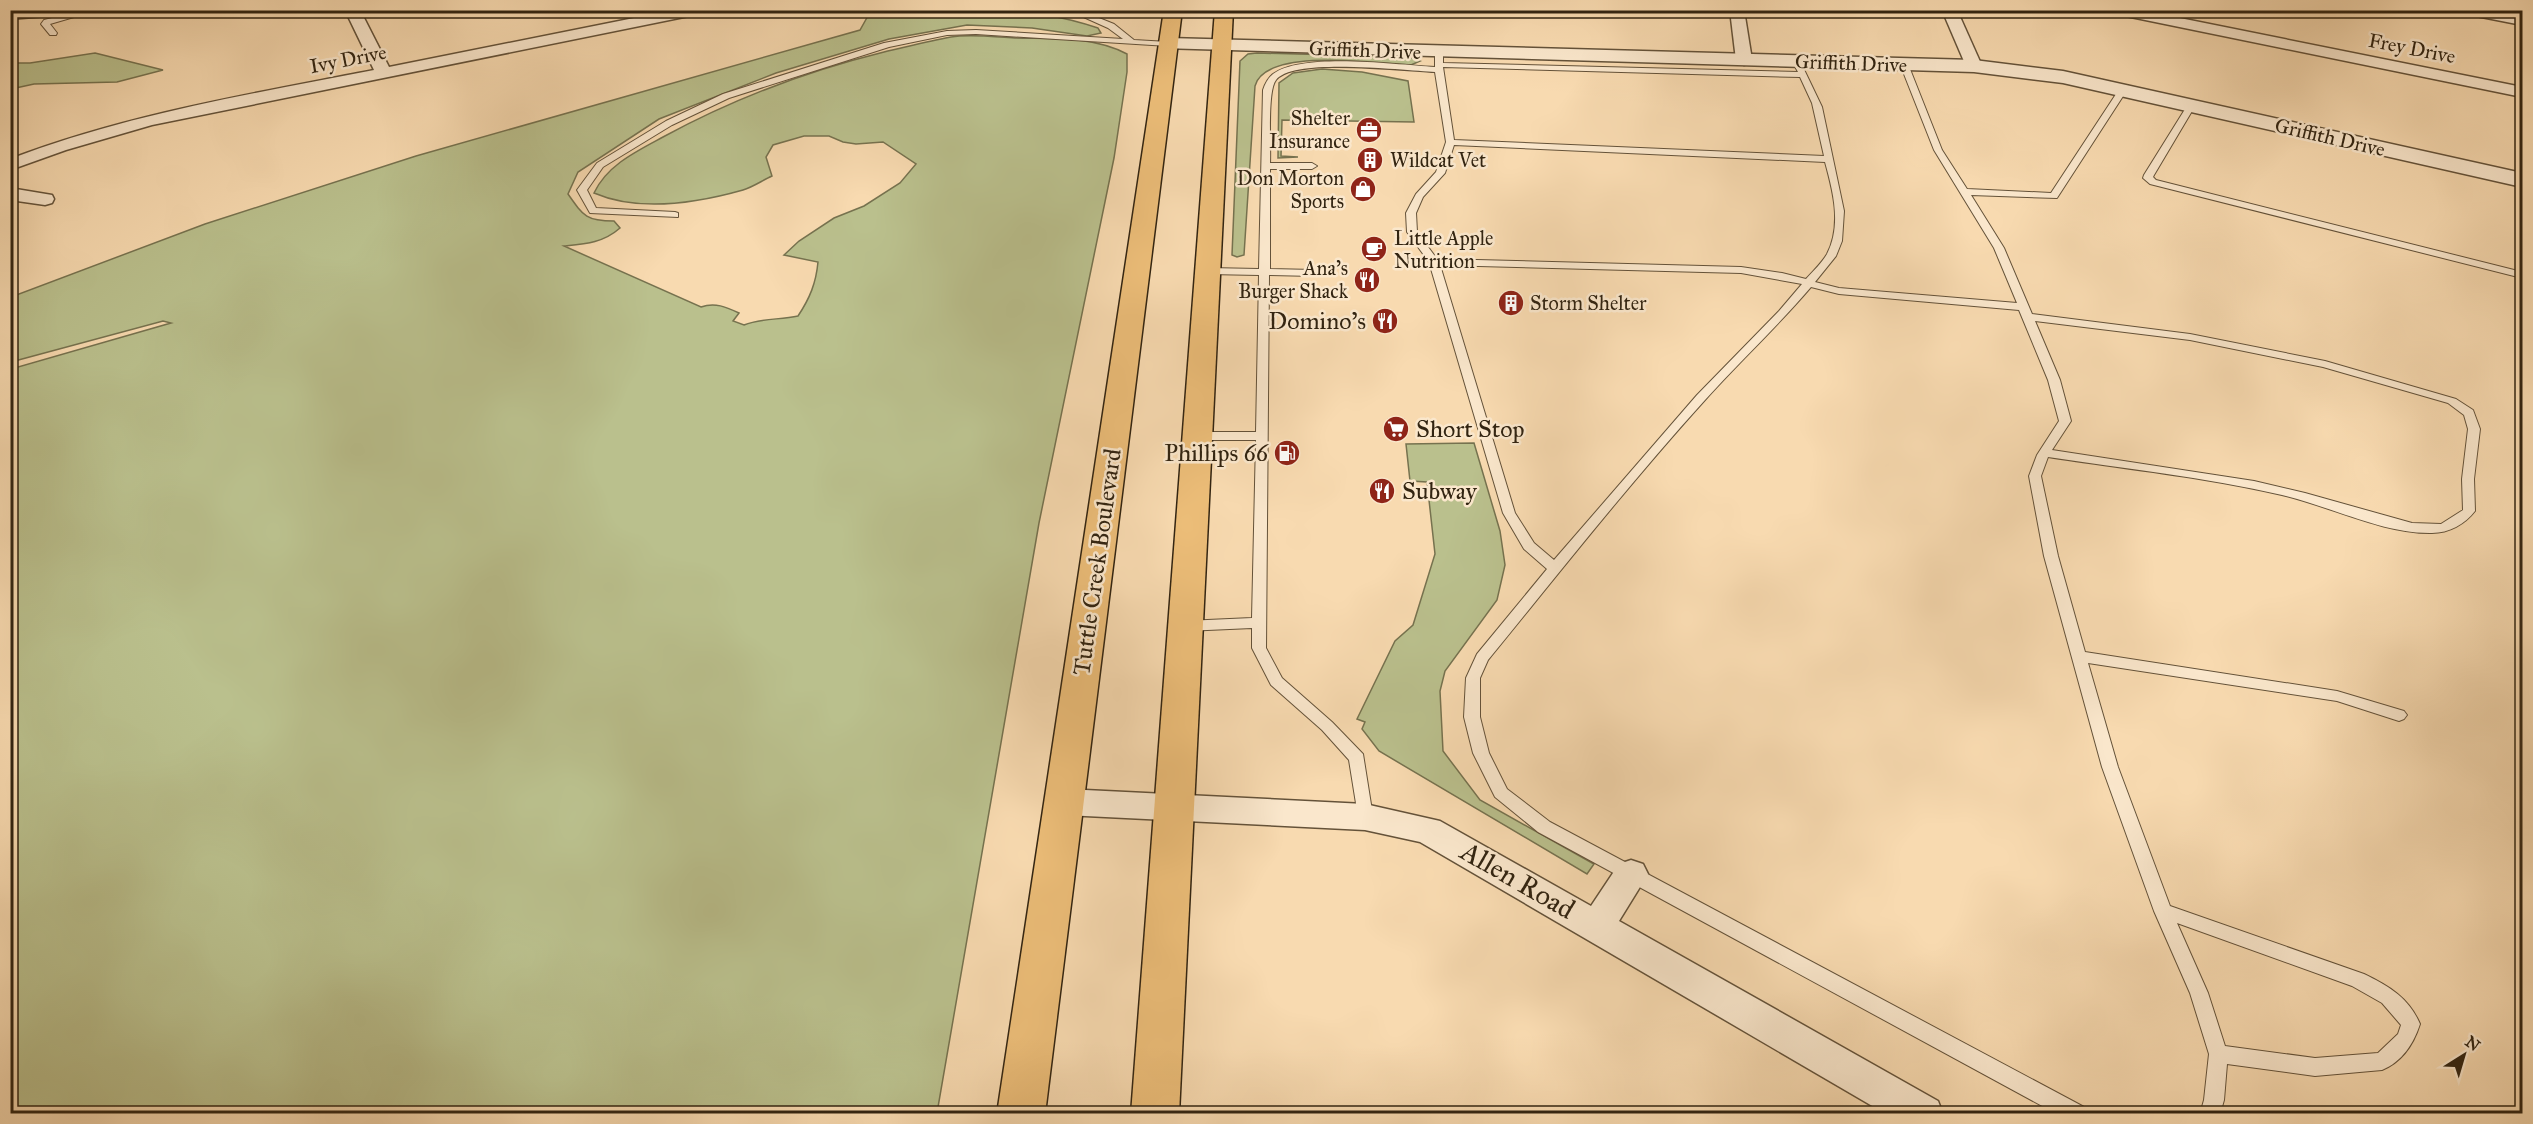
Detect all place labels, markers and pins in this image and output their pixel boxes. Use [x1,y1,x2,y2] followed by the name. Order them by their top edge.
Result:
[1269,106,1350,153] place label: Shelter Insurance
[1354,115,1384,145] office icon: Shelter Insurance
[1355,145,1385,175] building icon: Wildcat Vet
[1390,148,1486,172] place label: Wildcat Vet
[1237,166,1344,213] place label: Don Morton Sports
[1348,174,1378,204] shop icon: Don Morton Sports
[1394,226,1493,273] place label: Little Apple Nutrition
[1359,234,1389,264] cafe icon: Little Apple Nutrition
[1238,256,1349,304] place label: Ana's Burger Shack
[1352,265,1382,295] restaurant icon: Ana's Burger Shack
[1496,288,1526,318] building icon: Storm Shelter
[1530,291,1647,315] place label: Storm Shelter
[1268,306,1366,336] place label: Domino's
[1370,306,1400,336] restaurant icon: Domino's
[1381,414,1411,444] supermarket icon: Short Stop
[1416,414,1525,444] place label: Short Stop
[1164,438,1269,468] place label: Phillips 66
[1272,438,1302,468] fuel station icon: Phillips 66
[1367,476,1397,506] restaurant icon: Subway
[1402,476,1478,506] place label: Subway

